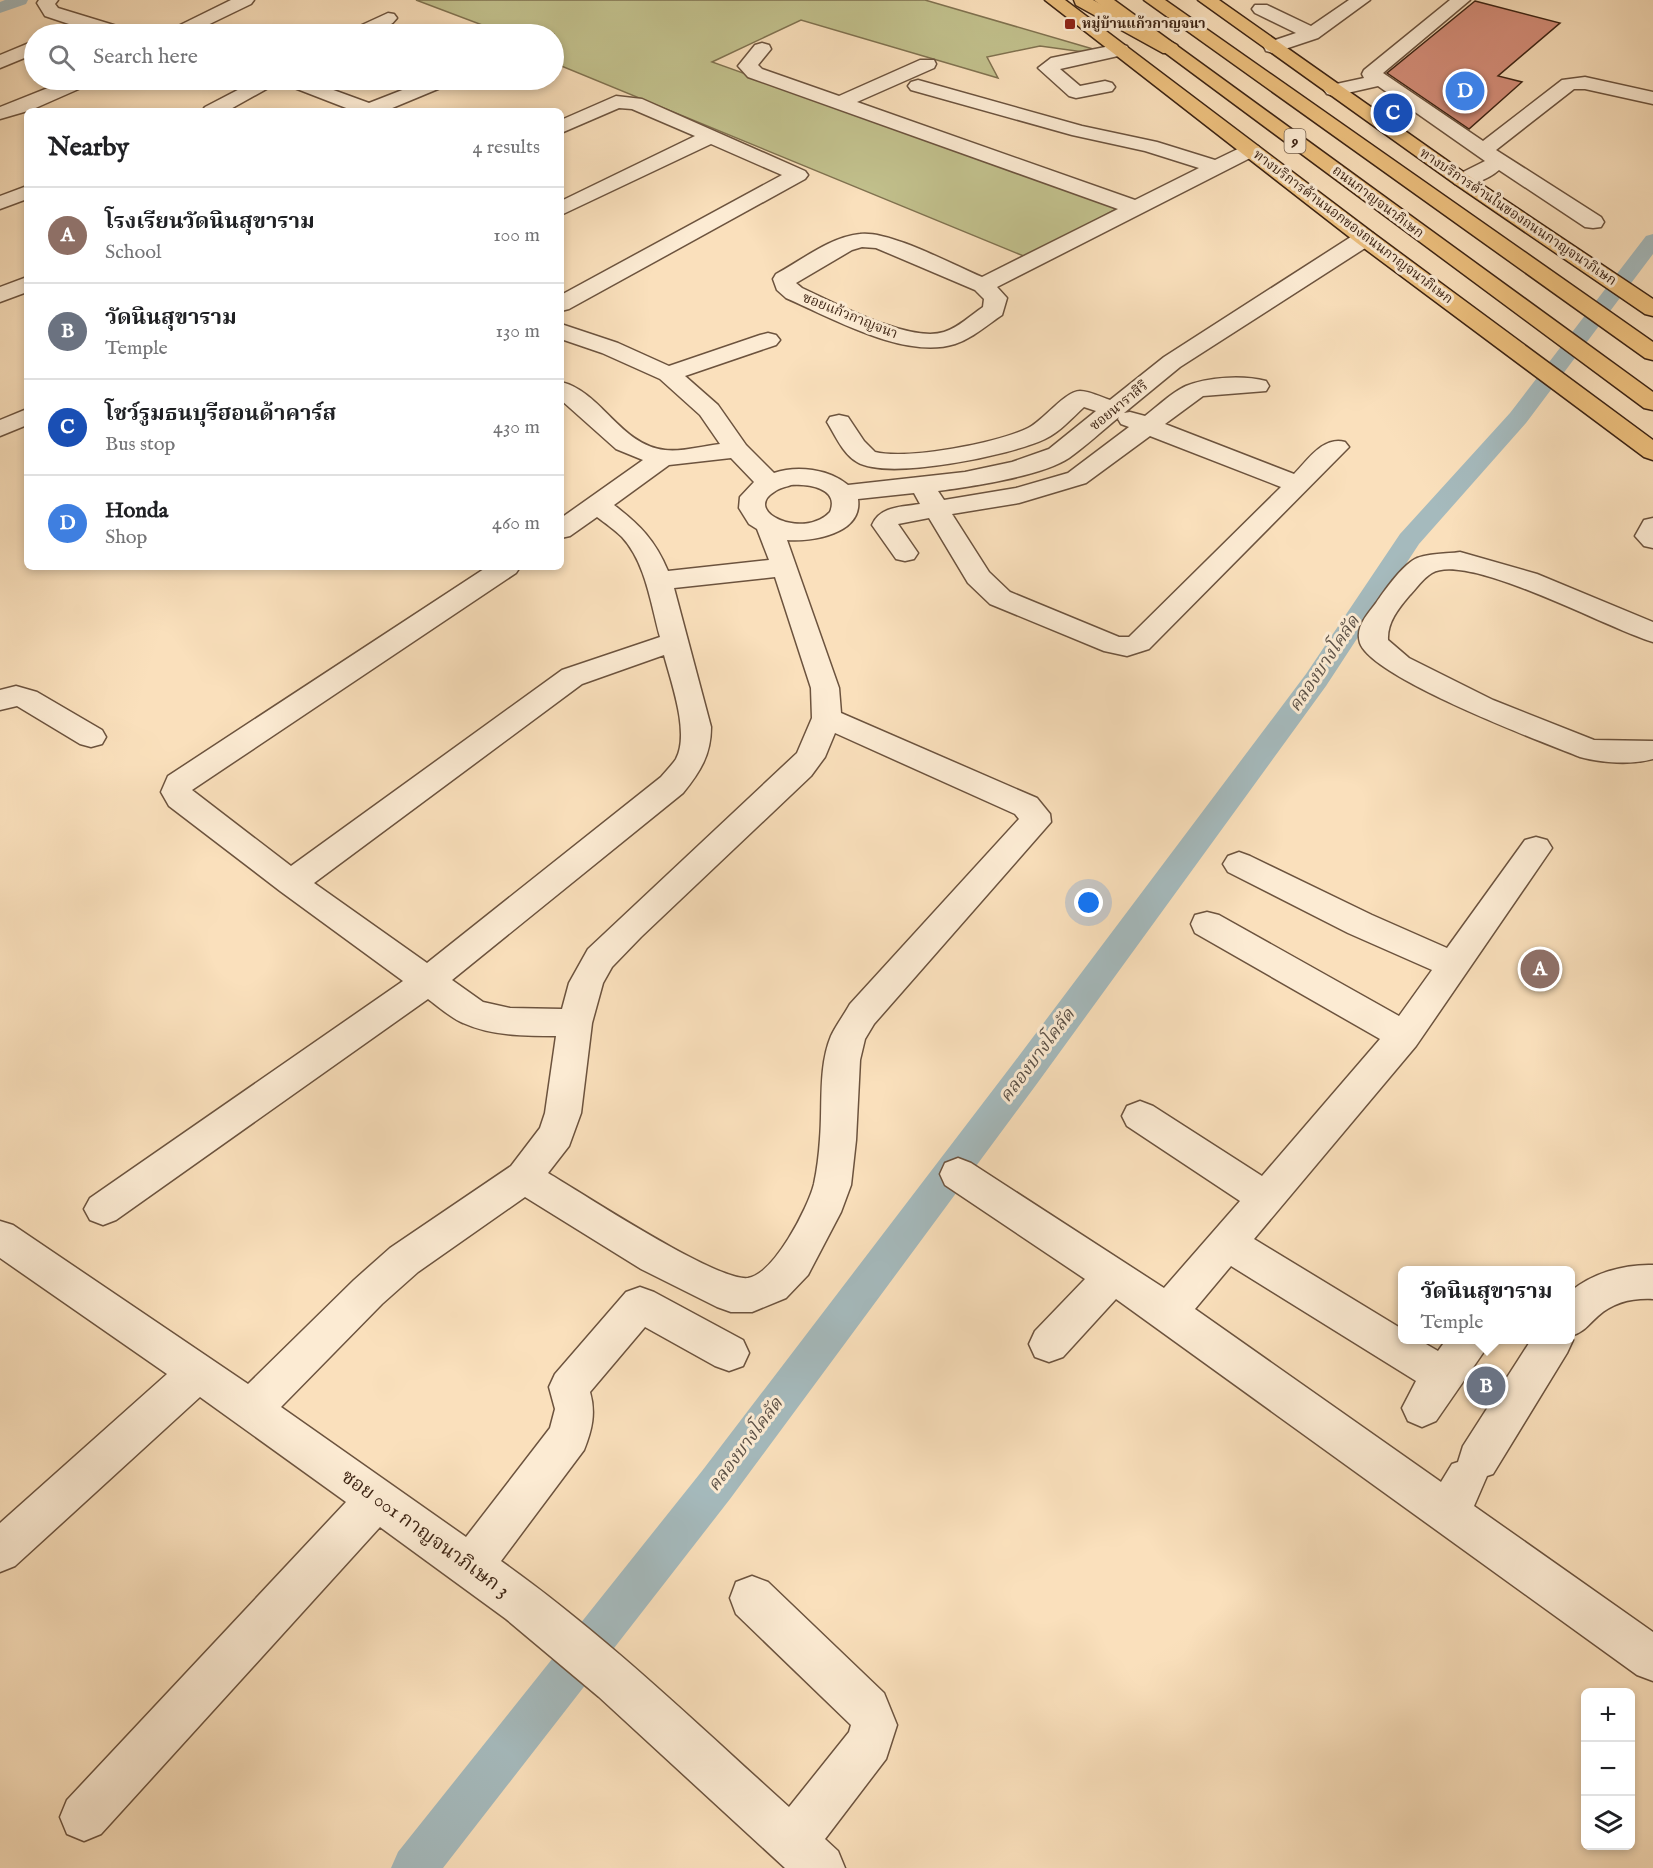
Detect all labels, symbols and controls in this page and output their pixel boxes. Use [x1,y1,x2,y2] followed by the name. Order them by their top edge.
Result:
[1082,15,1206,33] place label: หมู่บ้านแก้วกาญจนา
[1063,17,1077,31] marker: หมู่บ้านแก้วกาญจนา
[24,24,564,90] search box
[45,41,78,74] icon: search
[93,43,198,71] text: Search here
[1446,68,1484,113] pin: D
[1374,90,1412,136] pin: C
[1284,129,1306,153] road number: 9
[48,131,129,164] text: Nearby
[473,135,540,160] text: 4 results
[1416,143,1621,290] street label: ทางบริการด้านในของถนนกาญจนาภิเษก
[1250,146,1456,308] street label: ทางบริการด้านนอกของถนนกาญจนาภิเษก
[1329,162,1427,242] street label: ถนนกาญจนาภิเษก
[105,208,315,236] text: โรงเรียนวัดนินสุขาราม
[61,223,74,248] text: A
[493,223,540,248] text: 100 m
[105,240,161,265] text: School
[800,289,900,343] street label: ซอยแก้วกาญจนา
[105,304,237,332] text: วัดนินสุขาราม
[61,319,74,344] text: B
[495,319,540,344] text: 130 m
[105,336,168,361] text: Temple
[1086,377,1152,435] street label: ซอยนาราสิริ
[105,400,336,428] text: โชว์รูมธนบุรีฮอนด้าคาร์ส
[60,415,75,440] text: C
[493,415,540,440] text: 430 m
[105,432,175,457] text: Bus stop
[105,497,168,525] text: Honda
[59,511,76,536] text: D
[492,511,540,536] text: 460 m
[105,525,147,550] text: Shop
[1282,609,1366,717] water label: คลองบางโคลัด
[1074,888,1103,917] your location
[1520,946,1560,992] pin: A
[993,1002,1081,1107] water label: คลองบางโคลัด
[1398,1266,1575,1344] popup
[1421,1278,1552,1306] text: วัดนินสุขาราม
[1421,1310,1483,1335] text: Temple
[1466,1364,1506,1408] pin: B
[701,1391,789,1496] water label: คลองบางโคลัด
[336,1464,514,1604] street label: ซอย 001 กาญจนาภิเษก 3
[1581,1688,1635,1850] map controls
[1581,1688,1635,1742] button: +
[1581,1742,1635,1796] button: −
[1581,1796,1635,1850] button: layers

